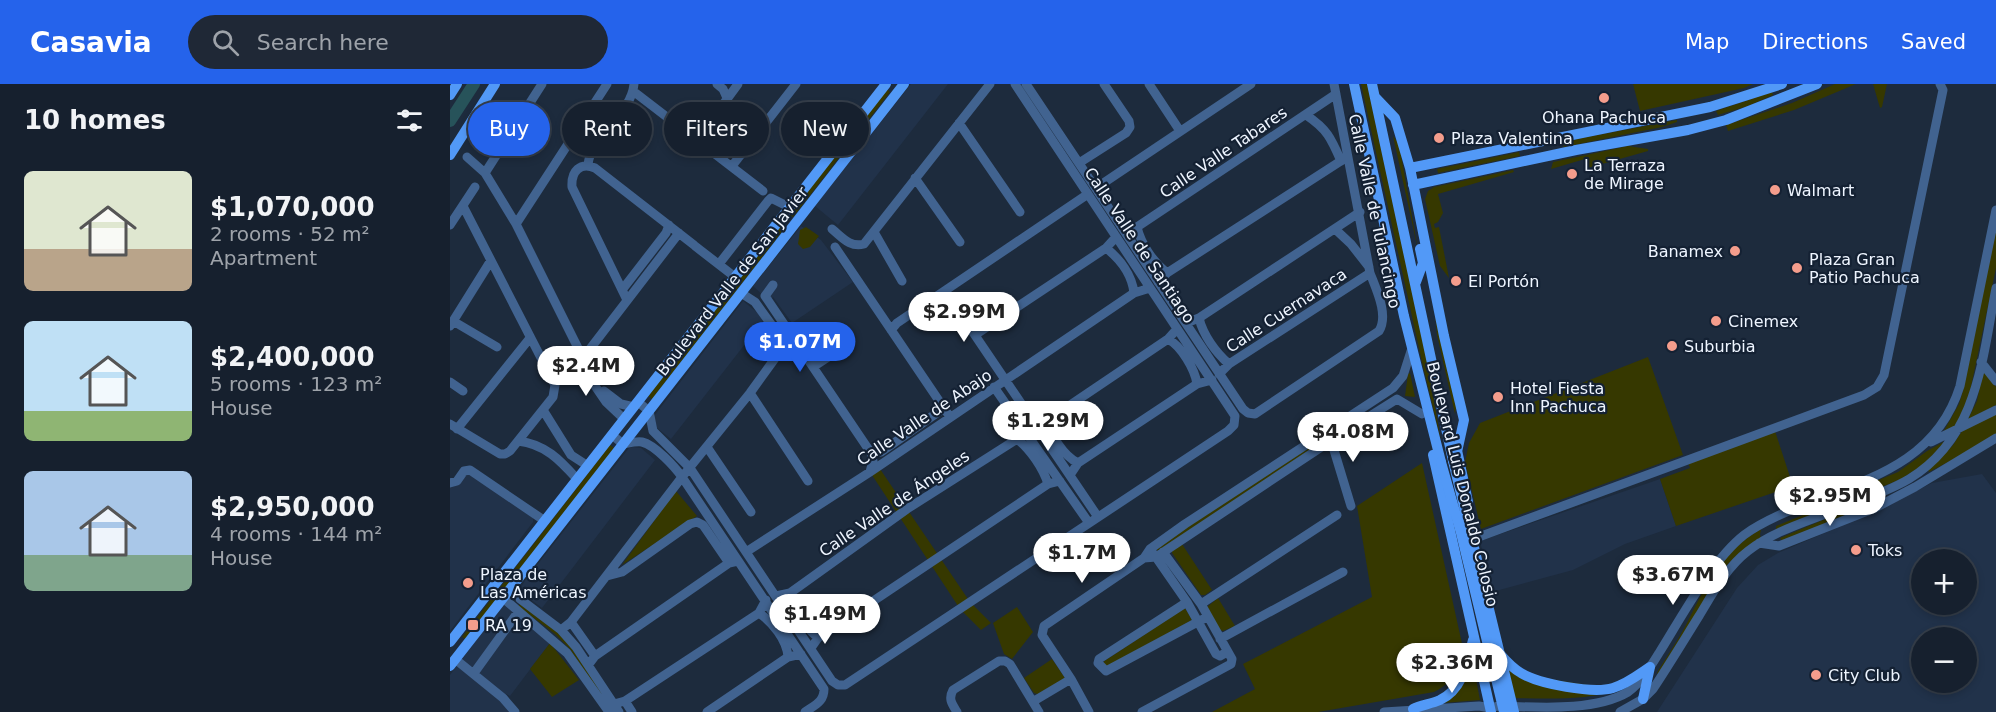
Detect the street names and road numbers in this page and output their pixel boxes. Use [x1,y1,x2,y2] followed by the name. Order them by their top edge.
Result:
[1156,103,1291,202] street label: Calle Valle Tabares
[1345,112,1404,310] street label: Calle Valle de Tulancingo
[1080,164,1199,327] street label: Calle Valle de Santiago
[653,183,812,380] street label: Boulevard Valle de San Javier
[1222,264,1350,357] street label: Calle Cuernavaca
[1423,360,1502,609] street label: Boulevard Luis Donaldo Colosio
[853,365,995,470] street label: Calle Valle de Abajo
[816,446,973,561] street label: Calle Valle de Ángeles

